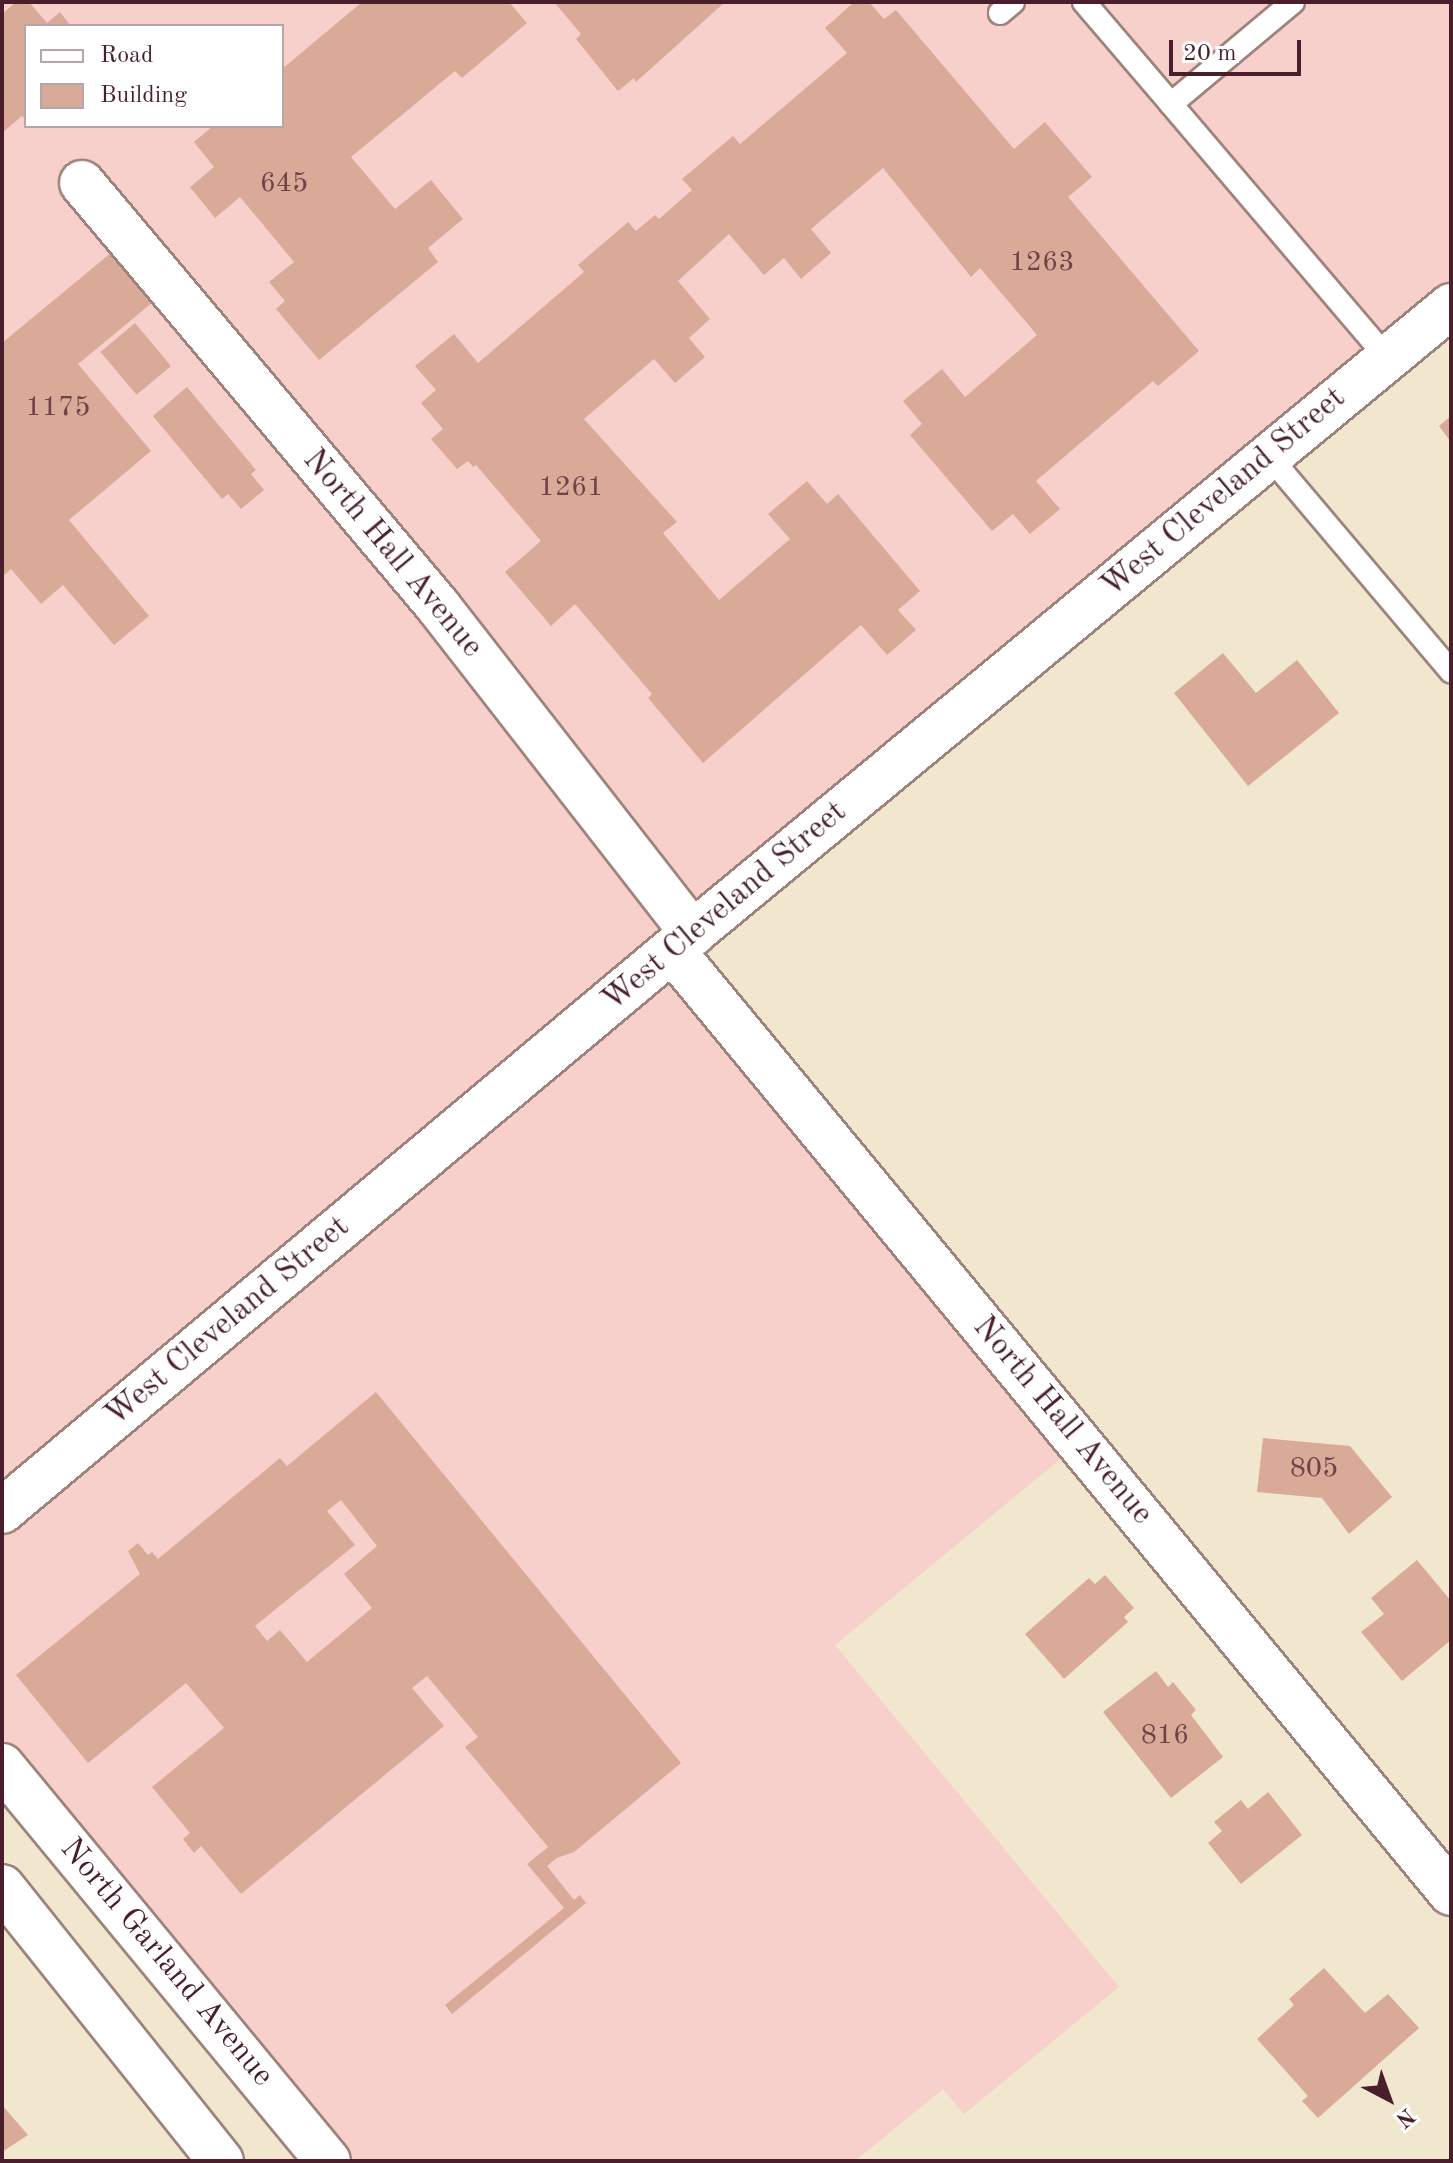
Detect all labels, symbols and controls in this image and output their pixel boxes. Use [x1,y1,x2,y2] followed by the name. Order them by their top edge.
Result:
[24,24,284,128] legend
[1173,24,1305,74] scale bar
[1183,42,1237,66] text: 20 m
[100,44,153,68] text: Road
[100,84,187,108] text: Building
[260,167,308,201] house number: 645
[1010,246,1074,280] house number: 1263
[1094,380,1354,606] street label: West Cleveland Street
[26,391,90,425] house number: 1175
[294,442,490,666] street label: North Hall Avenue
[539,471,603,505] house number: 1261
[595,794,855,1020] street label: West Cleveland Street
[98,1209,358,1435] street label: West Cleveland Street
[964,1309,1160,1533] street label: North Hall Avenue
[1290,1452,1338,1486] house number: 805
[1141,1719,1189,1753] house number: 816
[51,1831,281,2095] street label: North Garland Avenue
[1349,2059,1429,2139] north arrow
[1391,2103,1418,2131] text: N

